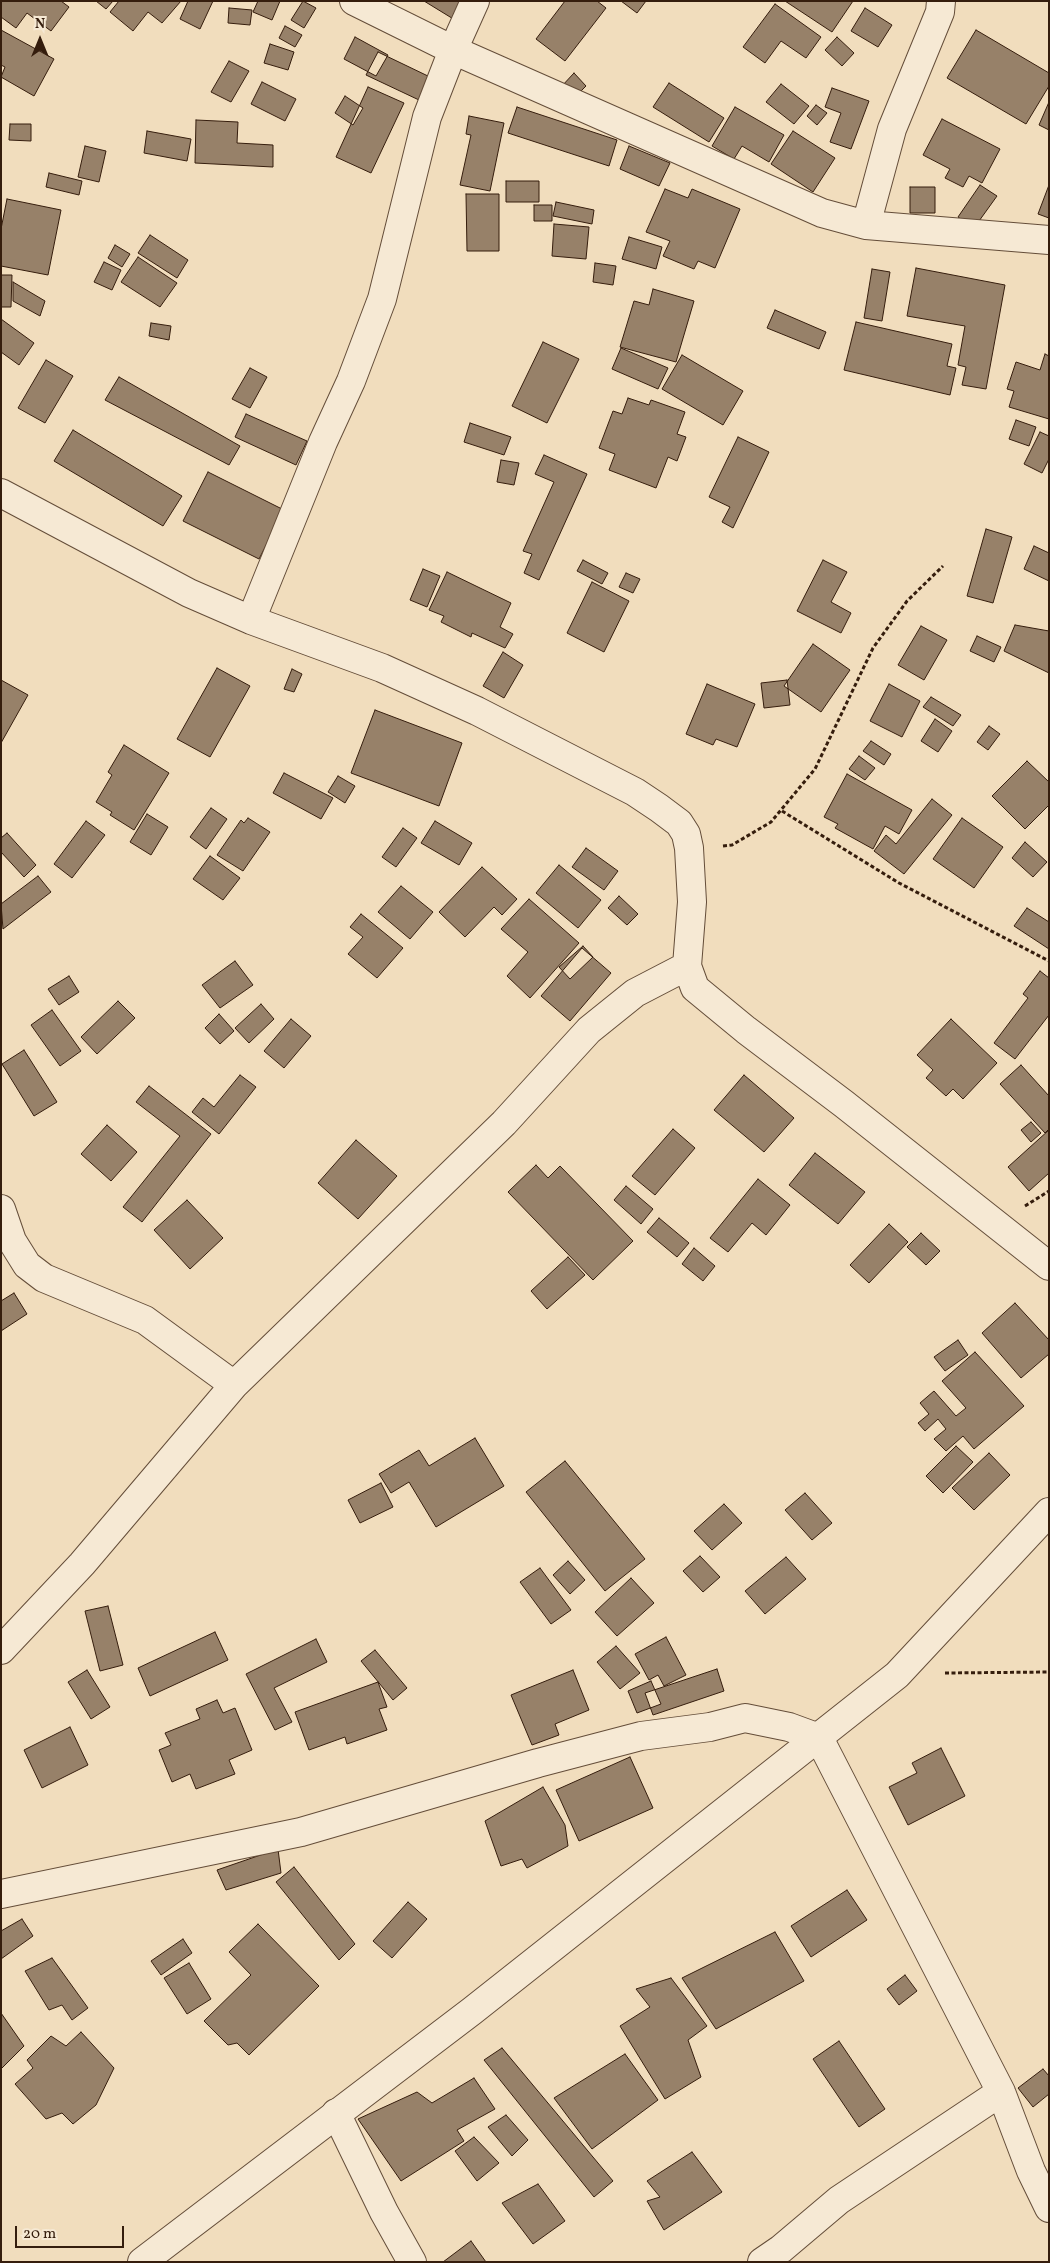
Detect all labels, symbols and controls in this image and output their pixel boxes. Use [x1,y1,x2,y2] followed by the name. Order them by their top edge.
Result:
[15,15,65,65] north arrow
[35,15,45,34] text: N
[18,2216,126,2248] scale bar
[23,2224,56,2245] text: 20 m

